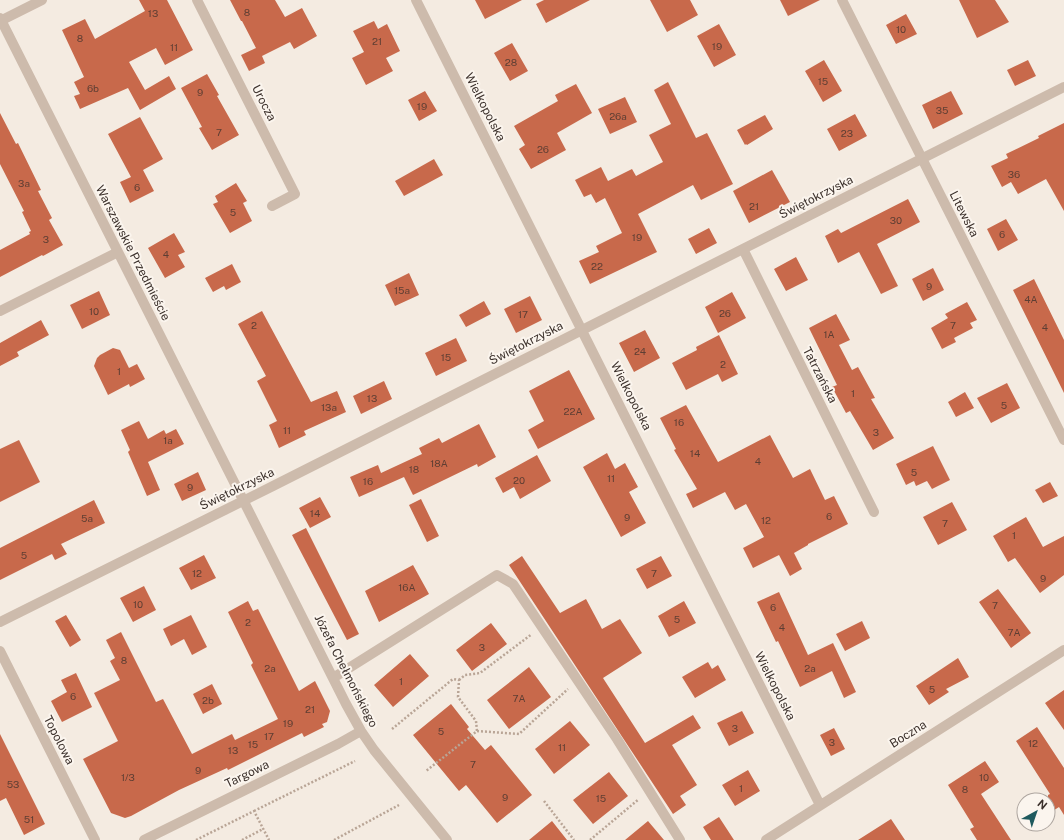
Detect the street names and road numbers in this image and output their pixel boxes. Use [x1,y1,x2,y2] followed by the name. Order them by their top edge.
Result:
[462,71,508,143] street label: Wielkopolska
[249,83,279,123] street label: Urocza
[777,172,855,222] street label: Świętokrzyska
[93,183,173,323] street label: Warszawskie Przedmieście
[946,189,982,239] street label: Litewska
[487,318,565,368] street label: Świętokrzyska
[800,345,840,405] street label: Tatrzańska
[608,360,654,432] street label: Wielkopolska
[198,465,276,513] street label: Świętokrzyska
[311,612,381,730] street label: Józefa Chełmońskiego
[752,650,798,722] street label: Wielkopolska
[41,713,77,767] street label: Topolowa
[887,717,929,751] street label: Boczna
[223,757,271,791] street label: Targowa

